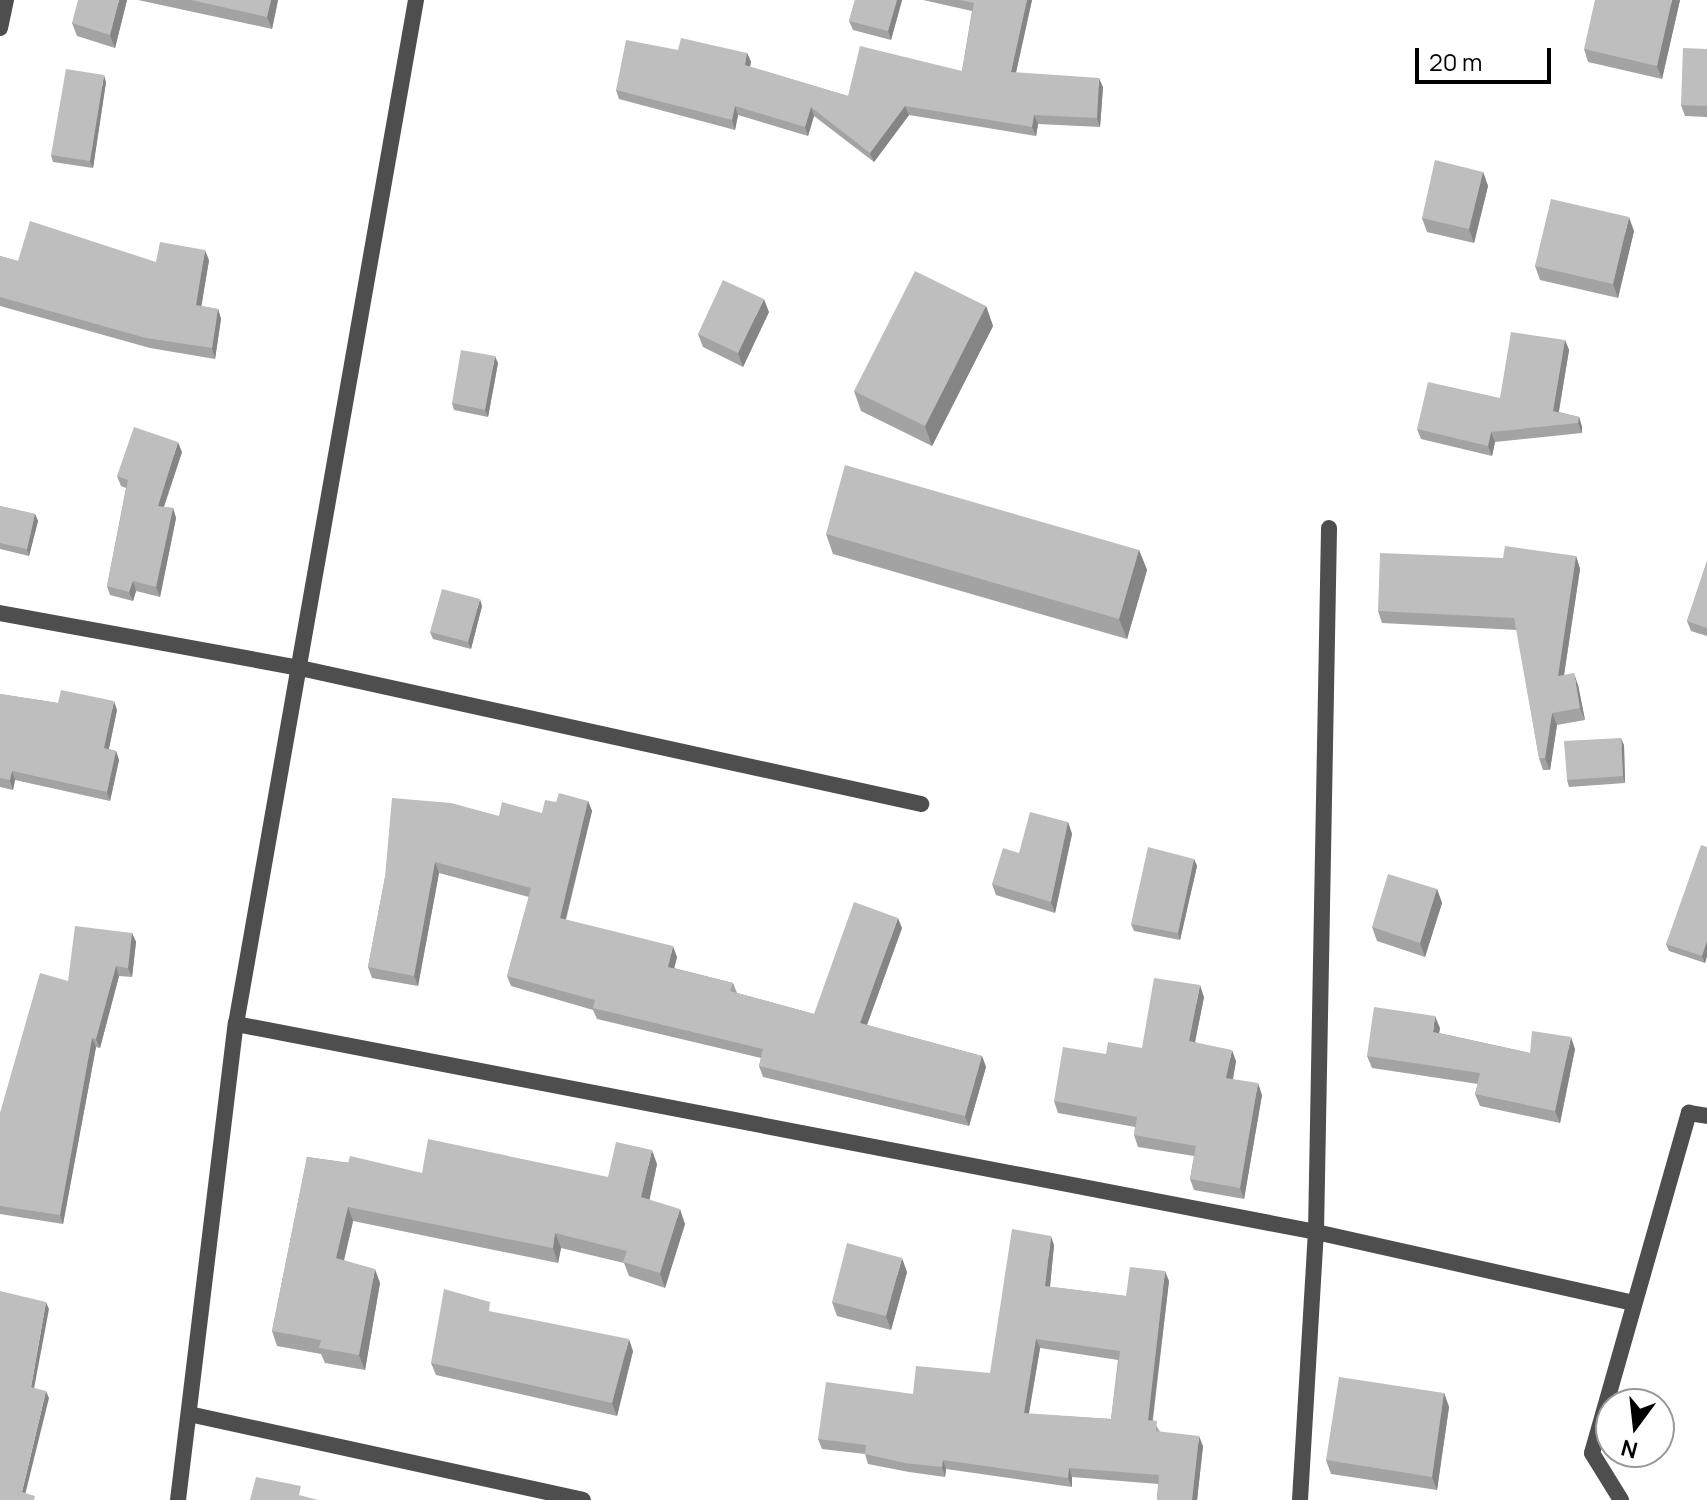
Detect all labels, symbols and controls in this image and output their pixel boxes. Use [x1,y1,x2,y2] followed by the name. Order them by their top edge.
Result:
[1419,32,1555,82] scale bar
[1429,45,1482,78] text: 20 m
[1595,1388,1675,1468] north arrow
[1618,1433,1641,1466] text: N

